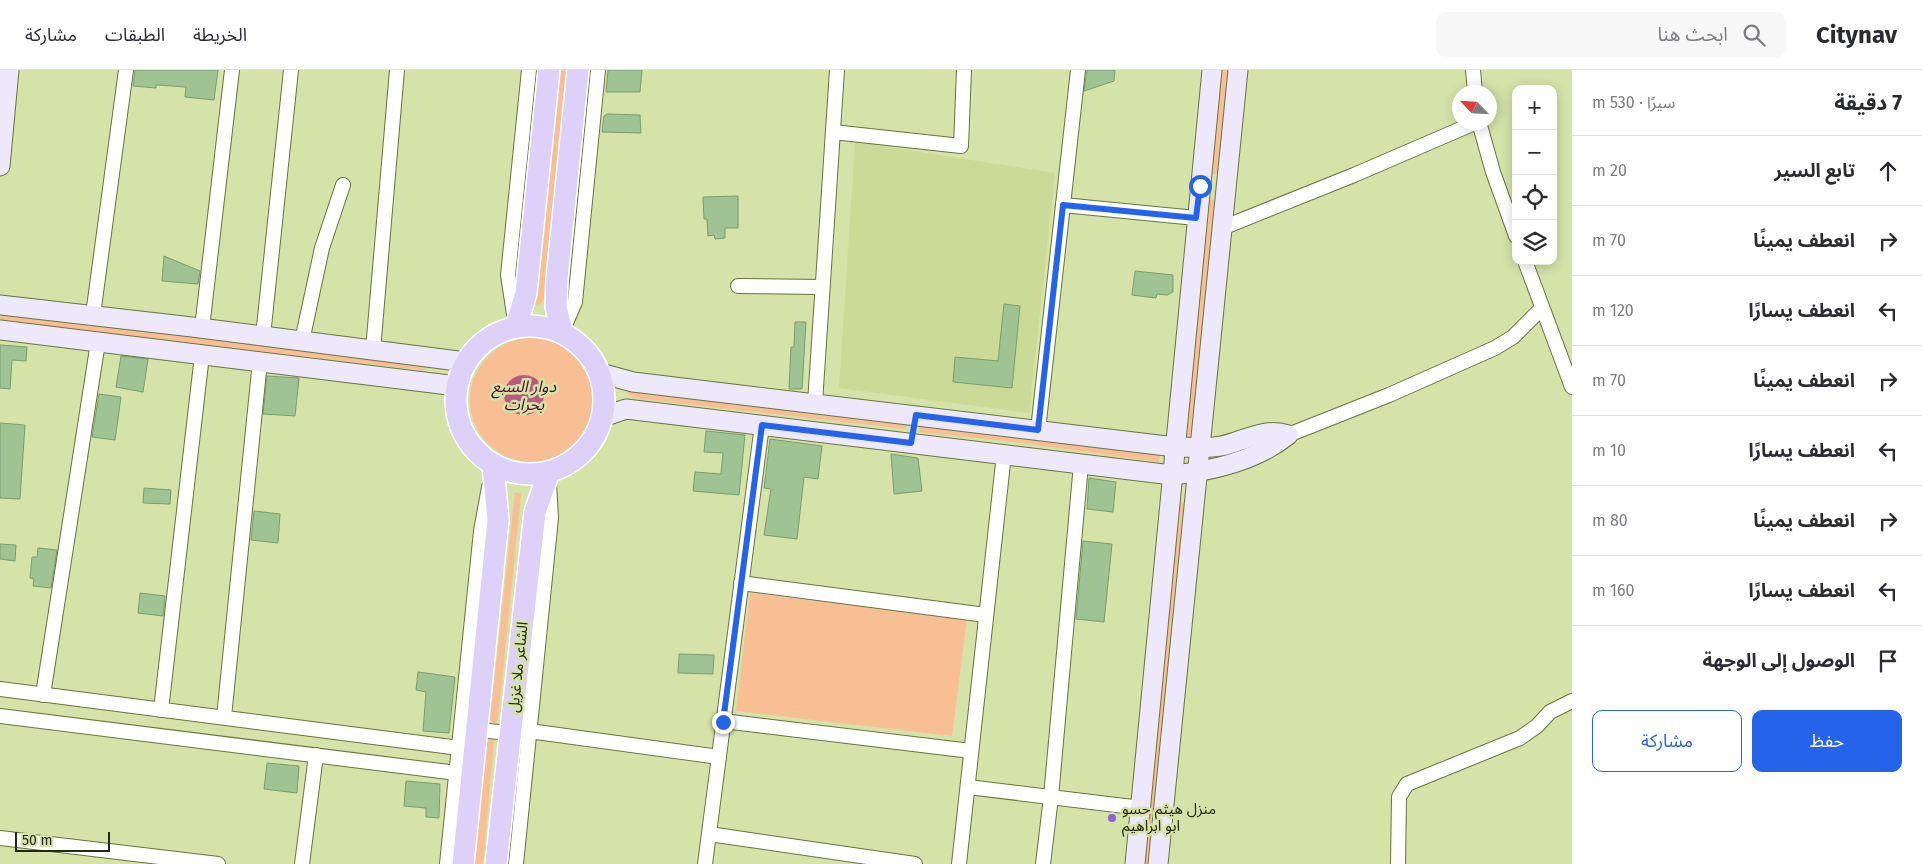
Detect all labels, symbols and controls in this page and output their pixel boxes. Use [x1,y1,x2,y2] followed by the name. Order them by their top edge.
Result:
[1436,12,1786,57] search box
[1740,21,1768,49] icon: search
[1816,21,1897,49] text: Citynav
[1657,23,1728,46] text: ابحث هنا
[25,24,77,46] text: مشاركة
[105,24,165,46] text: الطبقات
[193,24,247,46] text: الخريطة
[1452,85,1497,130] north arrow
[1512,85,1557,265] map controls
[1512,85,1557,130] button: +
[1834,90,1902,116] text: 7 دقيقة
[1592,93,1675,112] text: سيرًا · 530 m
[1512,130,1557,175] button: −
[1874,157,1902,185] icon: ahead
[1774,159,1855,182] text: تابع السير
[1592,161,1627,180] text: 20 m
[1189,175,1212,198] route start
[1512,175,1557,220] button: locate
[1512,220,1557,265] button: layers
[1874,227,1902,255] icon: right
[1753,229,1855,252] text: انعطف يمينًا
[1592,231,1626,250] text: 70 m
[1874,297,1902,325] icon: left
[1748,299,1855,322] text: انعطف يسارًا
[1592,301,1634,320] text: 120 m
[1874,367,1902,395] icon: right
[1753,369,1855,392] text: انعطف يمينًا
[1592,371,1626,390] text: 70 m
[491,377,556,414] water label: دوار السبع بحرات
[1874,437,1902,465] icon: left
[1748,439,1855,462] text: انعطف يسارًا
[1592,441,1626,460] text: 10 m
[1874,507,1902,535] icon: right
[1753,509,1855,532] text: انعطف يمينًا
[1592,511,1628,530] text: 80 m
[1874,577,1902,605] icon: left
[1748,579,1855,602] text: انعطف يسارًا
[1592,581,1634,600] text: 160 m
[504,621,532,713] street label: الشاعر ملا غزيل
[1874,647,1902,675] icon: arrive
[1703,649,1855,672] text: الوصول إلى الوجهة
[1592,710,1742,772] button: مشاركة
[1752,710,1902,772] button: حفظ
[712,711,735,734] route end
[1122,800,1216,837] place label: منزل هيثم حسو ابو ابراهيم
[1106,812,1118,824] marker: منزل هيثم حسو ابو ابراهيم
[15,829,110,852] scale bar
[22,832,53,849] text: 50 m

